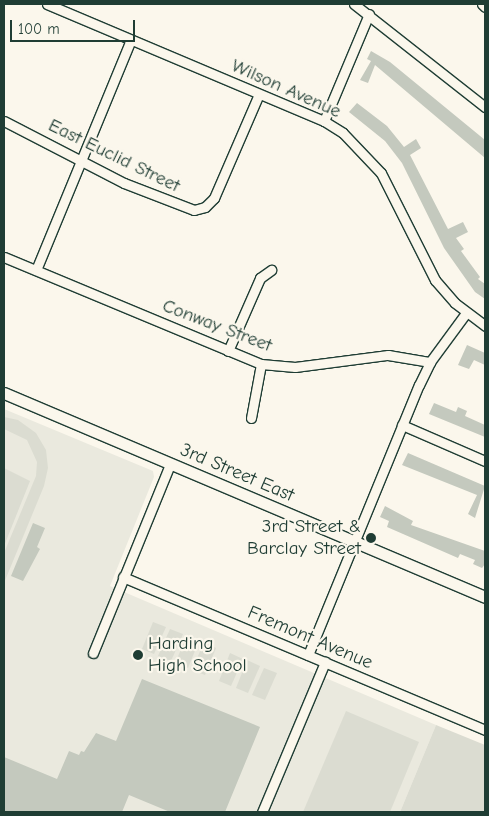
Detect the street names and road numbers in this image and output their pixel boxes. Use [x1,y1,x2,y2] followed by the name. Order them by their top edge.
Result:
[228,55,344,123] street label: Wilson Avenue
[44,114,184,198] street label: East Euclid Street
[159,295,275,357] street label: Conway Street
[177,439,297,507] street label: 3rd Street East
[244,601,376,675] street label: Fremont Avenue

